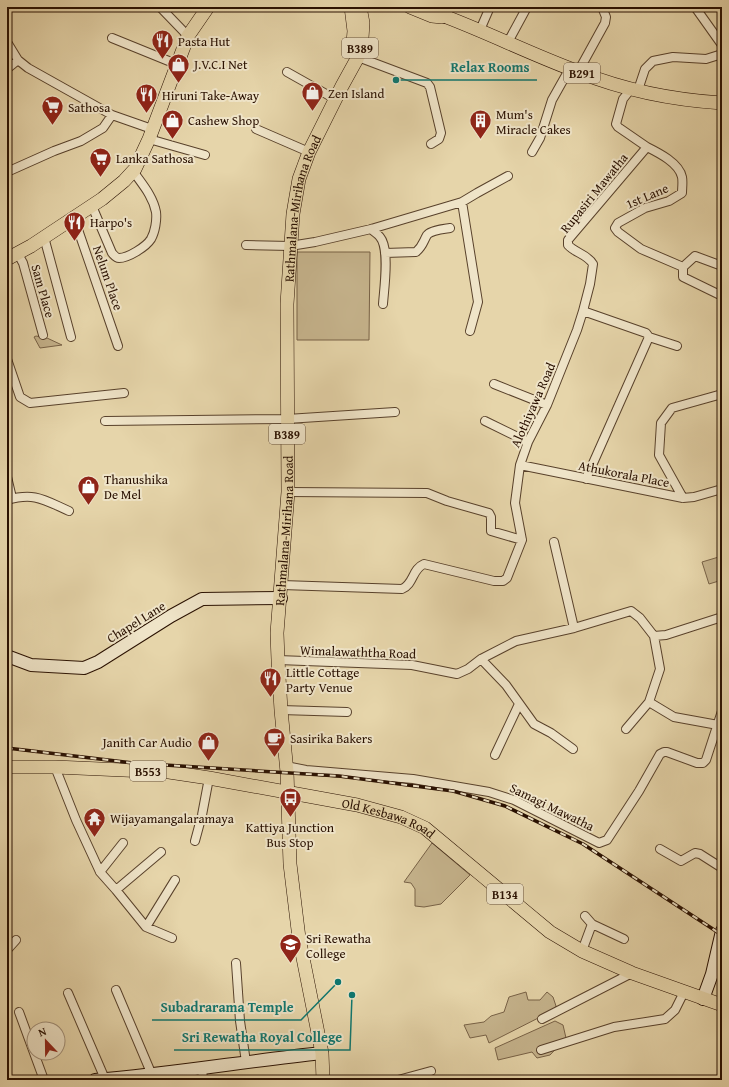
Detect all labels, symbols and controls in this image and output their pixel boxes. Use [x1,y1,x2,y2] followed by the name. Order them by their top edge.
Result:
[149,28,175,61] restaurant icon: Pasta Hut
[178,32,231,51] place label: Pasta Hut
[342,38,378,58] road number: B389
[165,51,191,84] shop icon: J.V.C.I Net
[442,54,537,80] callout: Relax Rooms
[192,55,248,74] place label: J.V.C.I Net
[450,57,530,77] text: Relax Rooms
[564,63,600,83] road number: B291
[300,80,326,113] shop icon: Zen Island
[134,82,160,115] restaurant icon: Hiruni Take-Away
[328,84,384,103] place label: Zen Island
[162,86,260,105] place label: Hiruni Take-Away
[40,94,66,127] supermarket icon: Sathosa
[68,98,111,117] place label: Sathosa
[496,105,571,139] place label: Mum's Miracle Cakes
[160,107,186,140] shop icon: Cashew Shop
[468,108,494,141] building icon: Mum's Miracle Cakes
[188,111,259,130] place label: Cashew Shop
[279,132,326,283] street label: Rathmalana-Mirihana Road
[88,145,114,178] supermarket icon: Lanka Sathosa
[556,148,633,237] street label: Rupasiri Mawatha
[116,149,195,168] place label: Lanka Sathosa
[623,179,671,213] street label: 1st Lane
[62,209,88,242] restaurant icon: Harpo's
[90,213,132,232] place label: Harpo's
[88,243,128,313] street label: Nelum Place
[26,262,60,320] street label: Sam Place
[506,359,560,451] street label: Alothiyawa Road
[269,424,305,444] road number: B389
[270,455,298,606] street label: Rathmalana-Mirihana Road
[577,456,671,492] street label: Athukorala Place
[104,470,169,504] place label: Thanushika De Mel
[75,473,101,506] shop icon: Thanushika De Mel
[103,596,169,648] street label: Chapel Lane
[300,640,416,664] street label: Wimalawaththa Road
[286,663,359,697] place label: Little Cottage Party Venue
[258,666,284,699] restaurant icon: Little Cottage Party Venue
[261,725,287,758] cafe icon: Sasirika Bakers
[195,729,221,762] shop icon: Janith Car Audio
[290,729,372,748] place label: Sasirika Bakers
[100,733,192,752] place label: Janith Car Audio
[130,761,166,781] road number: B553
[506,778,598,836] street label: Samagi Mawatha
[277,786,303,819] bus stop icon: Kattiya Junction Bus Stop
[340,793,440,842] street label: Old Kesbawa Road
[82,805,108,838] temple icon: Wijayamangalaramaya
[110,809,235,828] place label: Wijayamangalaramaya
[246,818,335,852] place label: Kattiya Junction Bus Stop
[487,884,523,904] road number: B134
[306,929,372,963] place label: Sri Rewatha College
[277,932,303,965] school or university icon: Sri Rewatha College
[152,994,301,1020] callout: Subadrarama Temple
[160,997,294,1017] text: Subadrarama Temple
[26,1021,66,1061] north arrow
[36,1023,49,1041] text: N
[174,1024,350,1050] callout: Sri Rewatha Royal College
[182,1027,342,1047] text: Sri Rewatha Royal College

